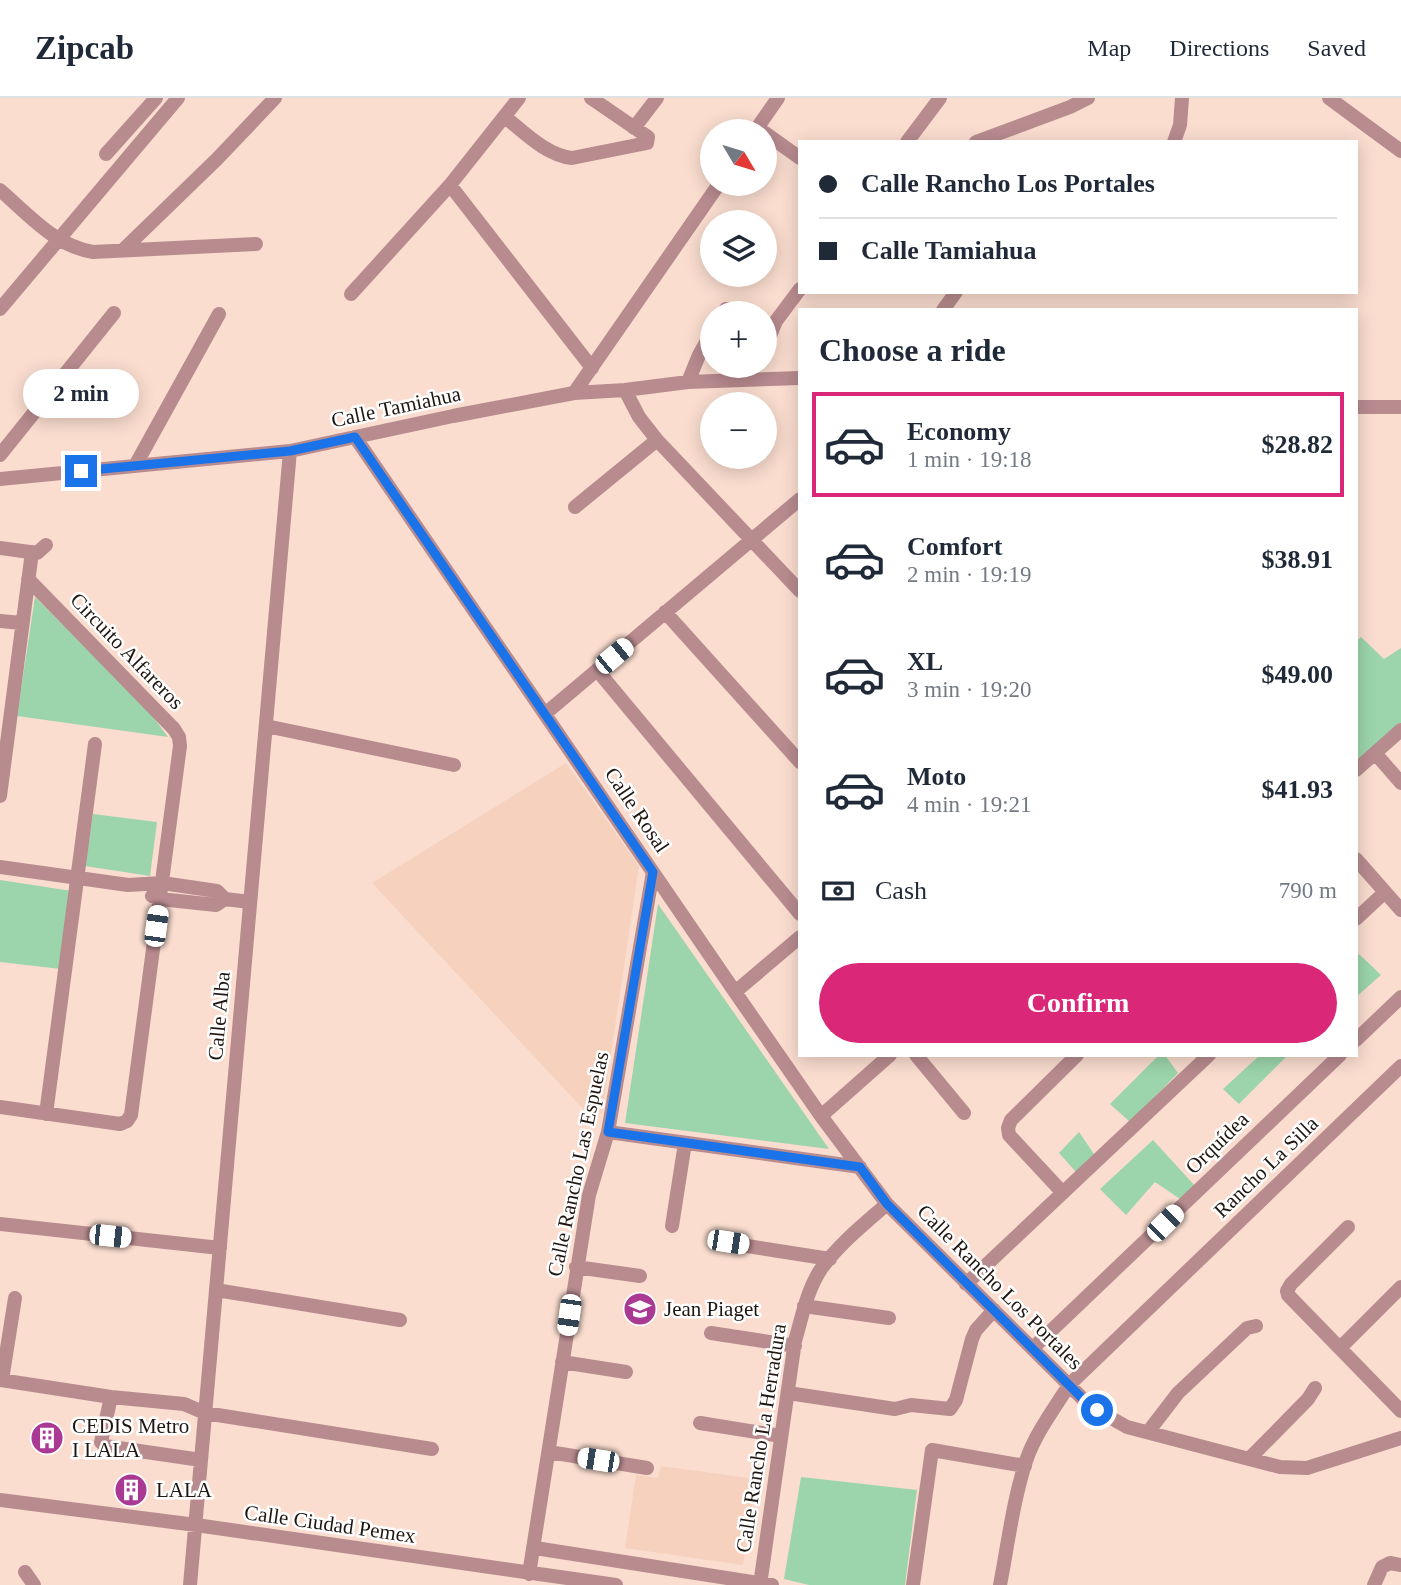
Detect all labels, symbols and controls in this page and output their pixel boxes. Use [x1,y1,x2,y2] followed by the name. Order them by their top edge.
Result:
[35,30,134,66] text: Zipcab
[1087,35,1131,61] text: Map
[1169,35,1269,61] text: Directions
[1307,35,1366,61] text: Saved
[700,119,777,196] north arrow
[700,119,777,469] map controls
[861,169,1155,198] text: Calle Rancho Los Portales
[700,210,777,287] button: layers
[861,236,1037,265] text: Calle Tamiahua
[700,301,777,378] button: +
[819,332,1006,368] text: Choose a ride
[23,370,139,418] callout: 2 min
[53,381,109,406] text: 2 min
[329,381,464,432] street label: Calle Tamiahua
[700,392,777,469] button: −
[823,413,886,476] icon: car
[907,417,1011,446] text: Economy
[1262,430,1333,459] text: $28.82
[907,447,1032,472] text: 1 min · 19:18
[65,455,97,487] route end
[823,528,886,591] icon: car
[907,532,1002,561] text: Comfort
[1262,545,1333,574] text: $38.91
[907,562,1032,587] text: 2 min · 19:19
[65,588,189,714] street label: Circuito Alfareros
[592,634,637,678] car
[823,643,886,706] icon: car
[907,647,943,676] text: XL
[1262,660,1333,689] text: $49.00
[907,677,1032,702] text: 3 min · 19:20
[823,758,886,821] icon: car
[907,762,966,791] text: Moto
[600,763,674,857] street label: Calle Rosal
[1262,775,1333,804] text: $41.93
[907,792,1032,817] text: 4 min · 19:21
[819,872,857,910] icon: cash
[875,876,927,905] text: Cash
[1279,878,1337,903] text: 790 m
[143,904,170,948] car
[819,963,1337,1043] button: Confirm
[203,970,235,1061] street label: Calle Alba
[542,1049,614,1279] street label: Calle Rancho Las Espuelas
[1181,1107,1254,1179] street label: Orquídea
[1209,1111,1323,1223] street label: Rancho La Silla
[913,1200,1087,1374] street label: Calle Rancho Los Portales
[1143,1201,1188,1245] car
[89,1223,132,1249] car
[706,1228,751,1256] car
[621,1290,659,1328] school or university icon: Jean Piaget
[556,1293,583,1337] car
[664,1297,759,1321] place label: Jean Piaget
[731,1321,791,1554] street label: Calle Rancho La Herradura
[1081,1394,1113,1426] route start
[72,1414,189,1462] place label: CEDIS Metro I LALA
[28,1419,66,1457] building icon: CEDIS Metro I LALA
[576,1446,621,1474] car
[112,1471,150,1509] building icon: LALA
[156,1478,213,1502] place label: LALA
[243,1500,418,1548] street label: Calle Ciudad Pemex

